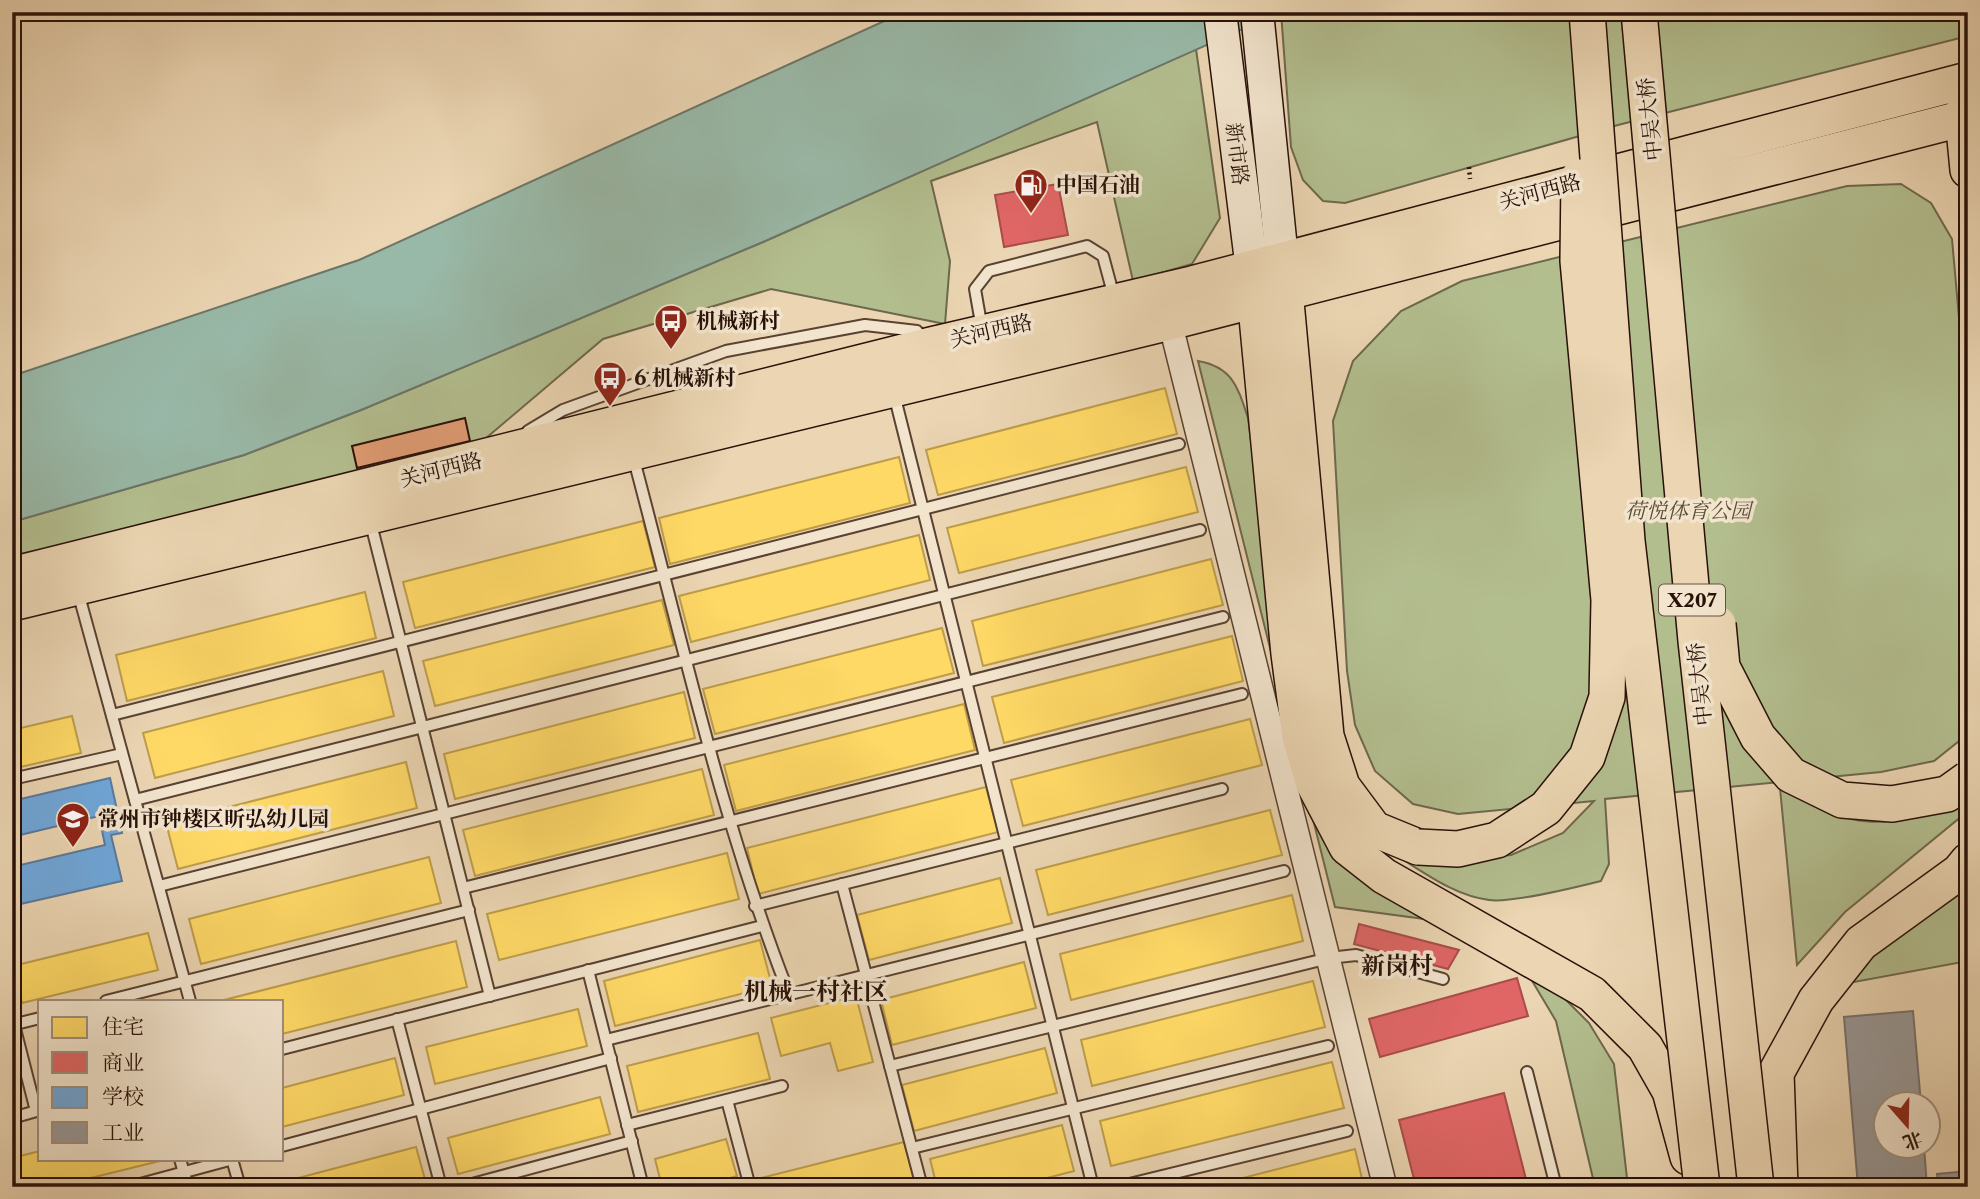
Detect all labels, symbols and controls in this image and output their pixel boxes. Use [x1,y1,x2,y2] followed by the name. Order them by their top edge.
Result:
[1633,76,1666,162] street label: 中吴大桥
[1221,121,1254,187] street label: 新市路
[1012,166,1050,215] fuel station icon: 中国石油
[1496,169,1584,214] street label: 关河西路
[1056,172,1140,197] place label: 中国石油
[652,302,690,351] bus stop icon: 机械新村
[696,308,780,333] place label: 机械新村
[947,309,1035,352] street label: 关河西路
[591,359,629,408] bus stop icon: 6 机械新村
[634,365,736,390] place label: 6 机械新村
[397,447,485,492] street label: 关河西路
[1625,498,1754,523] park label: 荷悦体育公园
[1659,584,1725,615] road number: X207
[1683,641,1716,727] street label: 中吴大桥
[54,800,92,849] school or university icon: 常州市钟楼区昕弘幼儿园
[98,806,329,831] place label: 常州市钟楼区昕弘幼儿园
[1361,951,1433,980] district label: 新岗村
[744,977,888,1006] district label: 机械一村社区
[38,1000,284,1160] legend
[102,1014,144,1039] text: 住宅
[102,1050,144,1075] text: 商业
[102,1084,144,1109] text: 学校
[1871,1090,1941,1160] north arrow
[102,1120,144,1145] text: 工业
[1900,1126,1926,1155] text: 北

